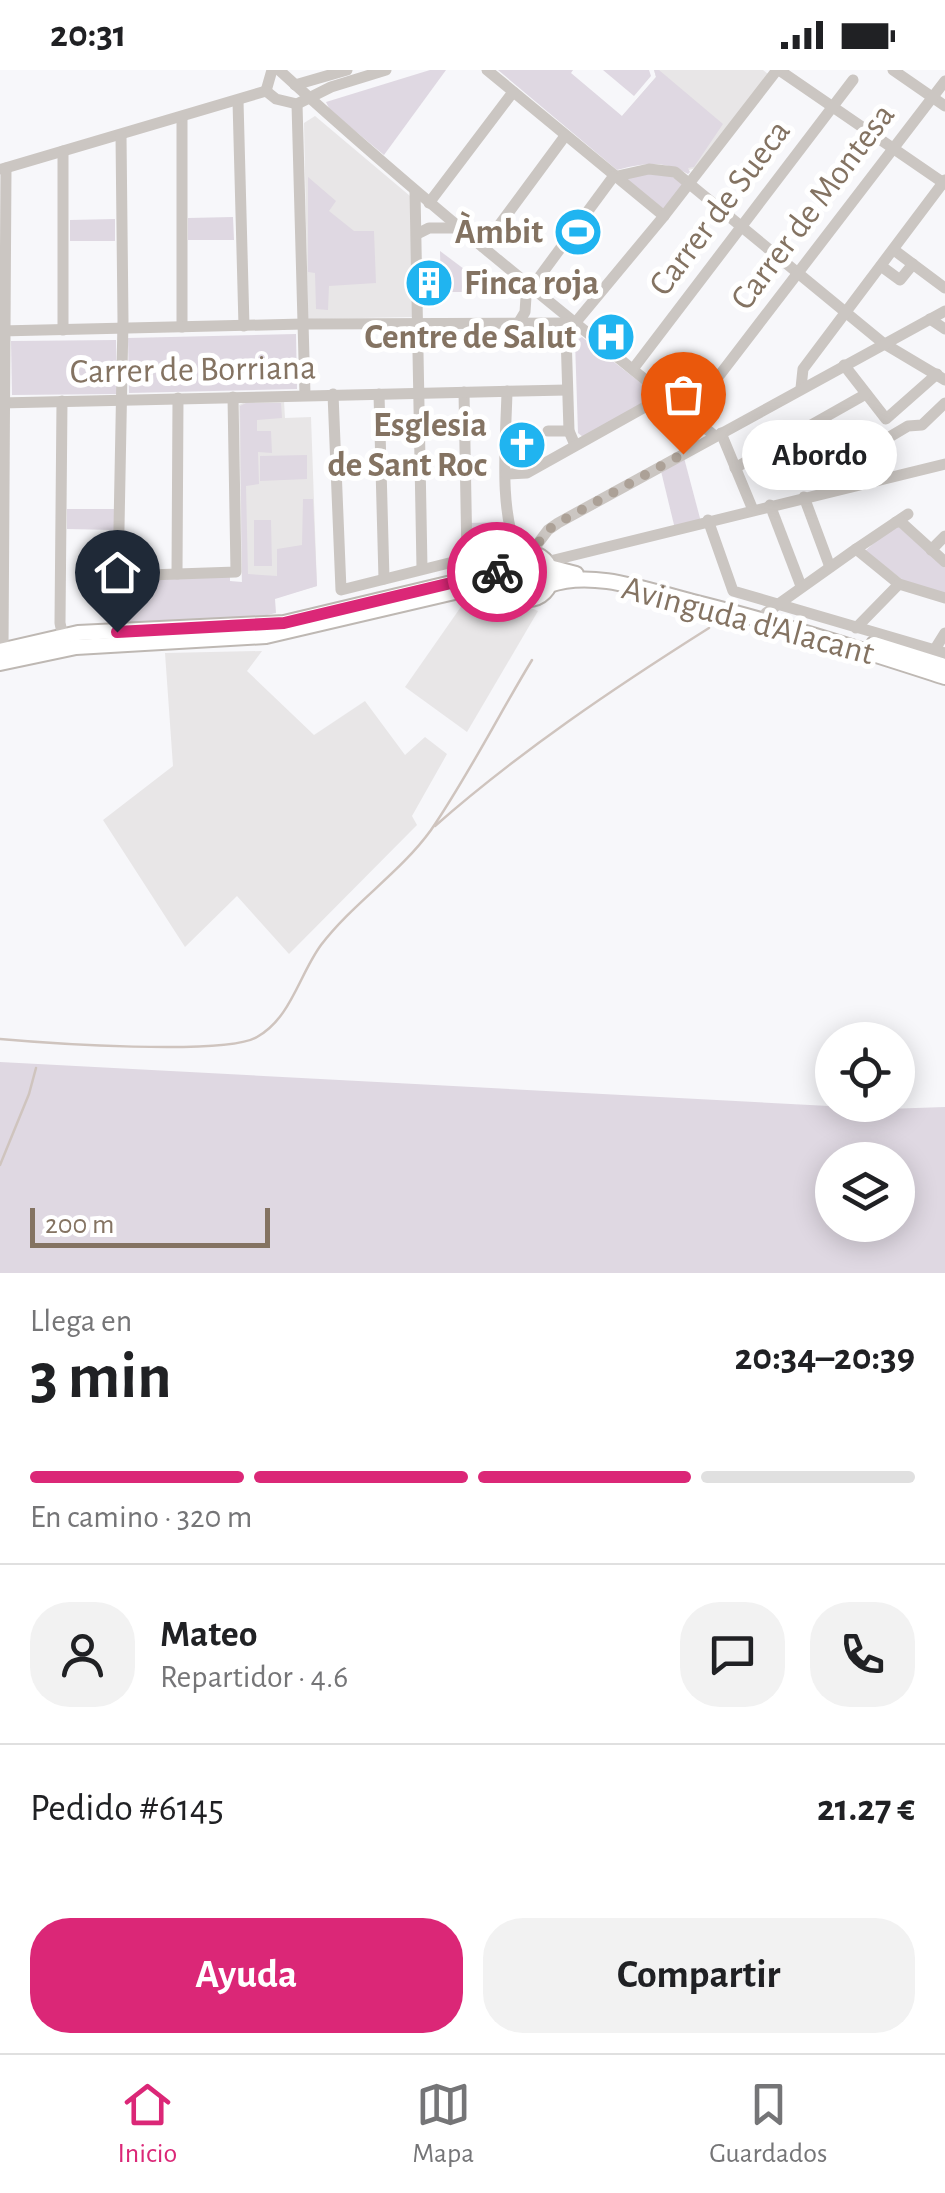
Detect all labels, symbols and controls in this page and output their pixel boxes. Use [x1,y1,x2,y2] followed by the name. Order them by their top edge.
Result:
[50,16,126,54] text: 20:31
[725,98,901,316] street label: Carrer de Montesa
[643,114,797,302] street label: Carrer de Sueca
[552,206,604,258] sports icon: Àmbit
[455,211,543,250] place label: Àmbit
[403,257,455,309] building icon: Finca roja
[464,266,599,301] place label: Finca roja
[585,311,637,363] hospital icon: Centre de Salut
[364,320,576,355] place label: Centre de Salut
[70,350,316,390] street label: Carrer de Borriana
[641,352,726,455] pin
[656,367,711,422] icon: bag
[327,408,488,483] place label: Esglesia de Sant Roc
[496,419,548,471] church icon: Esglesia de Sant Roc
[743,419,898,489] callout: Abordo
[772,439,867,471] text: Abordo
[447,522,547,622] courier
[75,530,160,633] pin
[90,545,145,600] icon: home
[470,545,525,600] icon: bike
[618,571,878,671] street label: Avinguda d'Alacant
[815,1022,915,1242] map controls
[815,1022,915,1122] button: locate
[815,1142,915,1242] button: layers
[30,1203,270,1248] scale bar
[45,1211,114,1239] text: 200 m
[30,1305,132,1337] text: Llega en
[734,1339,915,1377] text: 20:34–20:39
[30,1345,172,1410] text: 3 min
[30,1501,252,1533] text: En camino · 320 m
[30,1602,135,1707] button: person
[680,1602,785,1707] button: chat
[810,1602,915,1707] button: phone
[160,1616,257,1654] text: Mateo
[160,1661,348,1693] text: Repartidor · 4.6
[30,1790,224,1828] text: Pedido #6145
[817,1790,915,1828] text: 21.27 €
[30,1918,463,2033] button: Ayuda
[483,1918,915,2033] button: Compartir
[118,2077,177,2171] tab: Inicio
[412,2077,474,2171] tab: Mapa
[709,2077,827,2171] tab: Guardados

